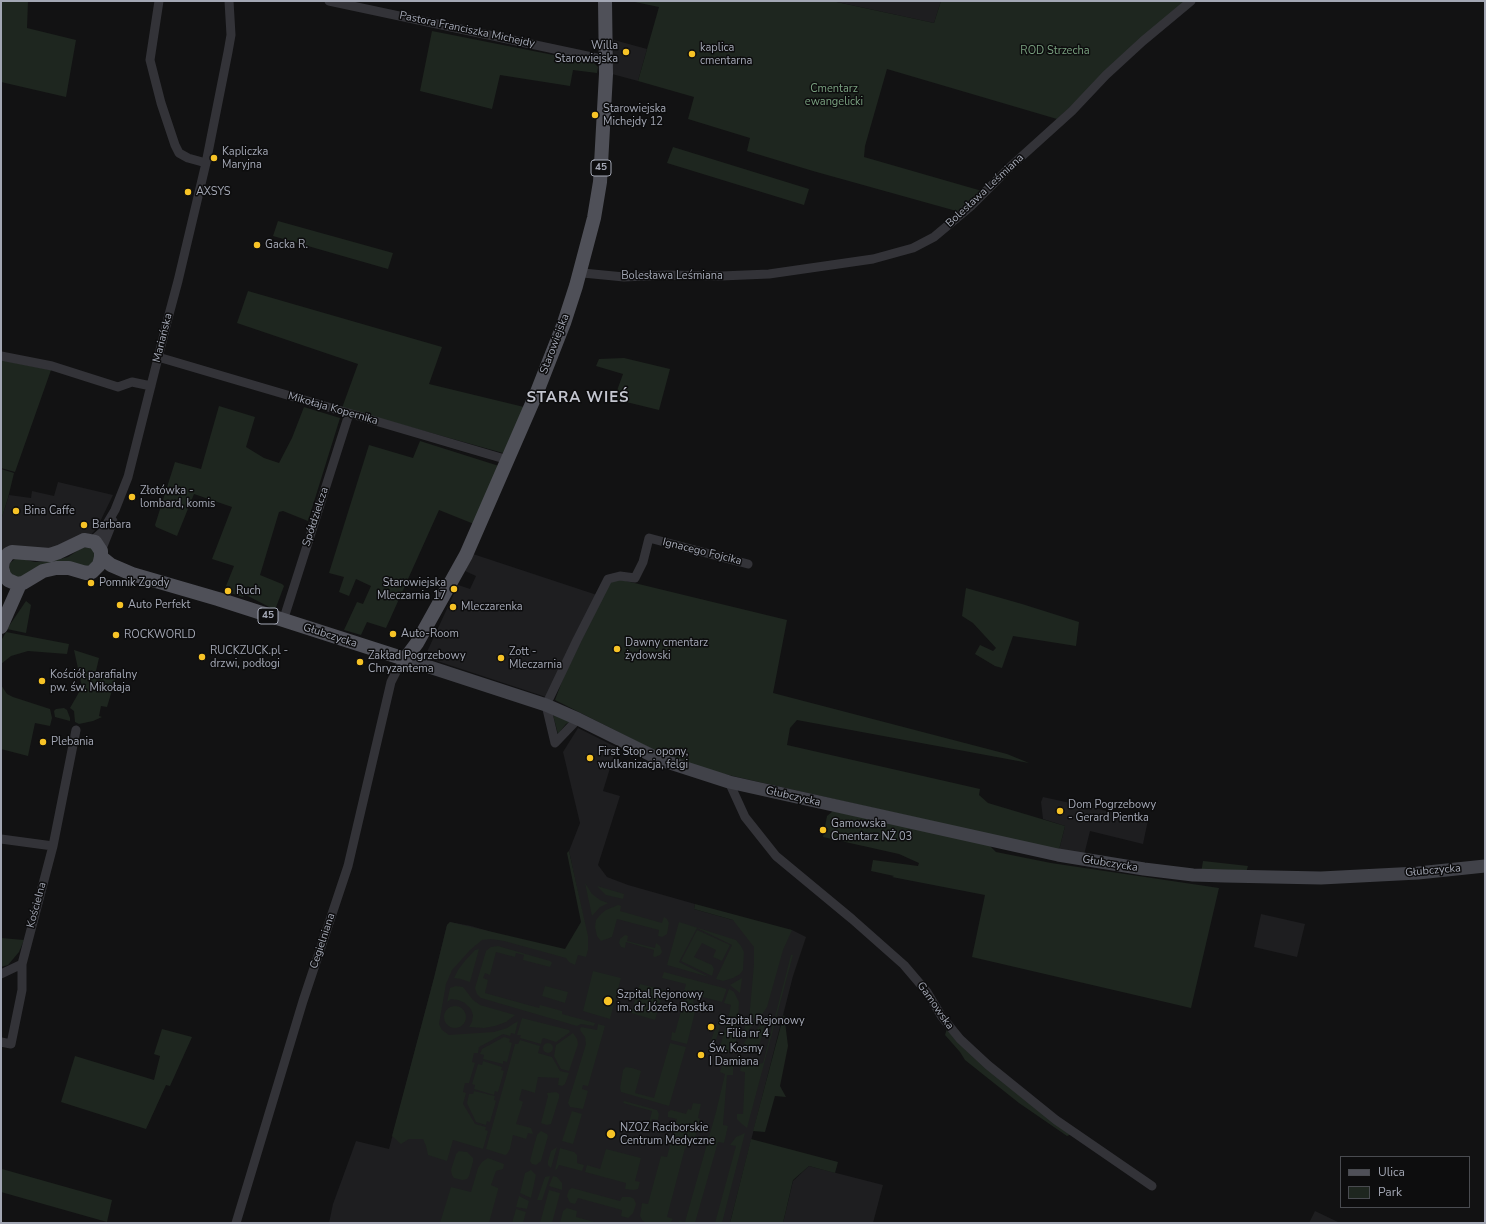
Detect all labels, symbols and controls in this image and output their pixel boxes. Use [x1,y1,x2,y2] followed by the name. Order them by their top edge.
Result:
[398,9,536,51] street label: Pastora Franciszka Michejdy
[555,39,618,65] place label: Willa Starowiejska
[700,41,752,67] place label: kaplica cmentarna
[1020,44,1090,58] park label: ROD Strzecha
[621,47,631,57] marker: Willa Starowiejska
[687,49,697,59] marker: kaplica cmentarna
[805,82,863,108] park label: Cmentarz ewangelicki
[603,102,666,128] place label: Starowiejska Michejdy 12
[590,110,600,120] marker: Starowiejska Michejdy 12
[222,145,268,171] place label: Kapliczka Maryjna
[943,152,1027,230] street label: Bolesława Leśmiana
[209,153,219,163] marker: Kapliczka Maryjna
[591,160,611,176] road number: 45
[196,185,231,199] place label: AXSYS
[183,187,193,197] marker: AXSYS
[265,238,308,252] place label: Gacka R.
[252,240,262,250] marker: Gacka R.
[621,269,723,283] street label: Bolesława Leśmiana
[151,312,175,364] street label: Mariańska
[538,312,572,376] street label: Starowiejska
[526,389,630,407] district label: STARA WIEŚ
[287,390,379,428] street label: Mikołaja Kopernika
[140,484,215,510] place label: Złotówka - lombard, komis
[300,486,332,548] street label: Spółdzielcza
[127,492,137,502] marker: Złotówka - lombard, komis
[24,504,75,518] place label: Bina Caffe
[11,506,21,516] marker: Bina Caffe
[92,518,131,532] place label: Barbara
[79,520,89,530] marker: Barbara
[661,536,743,568] street label: Ignacego Fojcika
[99,576,169,590] place label: Pomnik Zgody
[377,576,446,602] place label: Starowiejska Mleczarnia 17
[86,578,96,588] marker: Pomnik Zgody
[236,584,261,598] place label: Ruch
[449,584,459,594] marker: Starowiejska Mleczarnia 17
[223,586,233,596] marker: Ruch
[128,598,190,612] place label: Auto Perfekt
[115,600,125,610] marker: Auto Perfekt
[461,600,523,614] place label: Mleczarenka
[448,602,458,612] marker: Mleczarenka
[258,608,278,624] road number: 45
[301,621,359,651] street label: Głubczycka
[401,627,459,641] place label: Auto-Room
[124,628,196,642] place label: ROCKWORLD
[388,629,398,639] marker: Auto-Room
[111,630,121,640] marker: ROCKWORLD
[625,636,708,662] place label: Dawny cmentarz żydowski
[210,644,288,670] place label: RUCKZUCK.pl - drzwi, podłogi
[612,644,622,654] marker: Dawny cmentarz żydowski
[509,645,562,671] place label: Zott - Mleczarnia
[368,649,466,675] place label: Zakład Pogrzebowy Chryzantema
[197,652,207,662] marker: RUCKZUCK.pl - drzwi, podłogi
[496,653,506,663] marker: Zott - Mleczarnia
[355,657,365,667] marker: Zakład Pogrzebowy Chryzantema
[50,668,137,694] place label: Kościół parafialny pw. św. Mikołaja
[37,676,47,686] marker: Kościół parafialny pw. św. Mikołaja
[51,735,94,749] place label: Plebania
[38,737,48,747] marker: Plebania
[598,745,688,771] place label: First Stop - opony, wulkanizacja, felgi
[585,753,595,763] marker: First Stop - opony, wulkanizacja, felgi
[764,784,822,810] street label: Głubczycka
[1068,798,1156,824] place label: Dom Pogrzebowy - Gerard Pientka
[1055,806,1065,816] marker: Dom Pogrzebowy - Gerard Pientka
[831,817,912,843] place label: Gamowska Cmentarz NŻ 03
[818,825,828,835] marker: Gamowska Cmentarz NŻ 03
[1081,853,1139,875] street label: Głubczycka
[1405,862,1461,880] street label: Głubczycka
[25,881,49,929] street label: Kościelna
[308,912,338,970] street label: Cegielniana
[914,980,956,1032] street label: Gamowska
[617,988,714,1014] place label: Szpital Rejonowy im. dr Józefa Rostka
[602,995,614,1007] marker: Szpital Rejonowy im. dr Józefa Rostka
[719,1014,805,1040] place label: Szpital Rejonowy - Filia nr 4
[706,1022,716,1032] marker: Szpital Rejonowy - Filia nr 4
[709,1042,763,1068] place label: Św. Kosmy I Damiana
[696,1050,706,1060] marker: Św. Kosmy I Damiana
[620,1121,715,1147] place label: NZOZ Raciborskie Centrum Medyczne
[605,1128,617,1140] marker: NZOZ Raciborskie Centrum Medyczne
[1340,1156,1470,1208] legend
[1378,1164,1405,1180] text: Ulica
[1378,1184,1402,1200] text: Park

